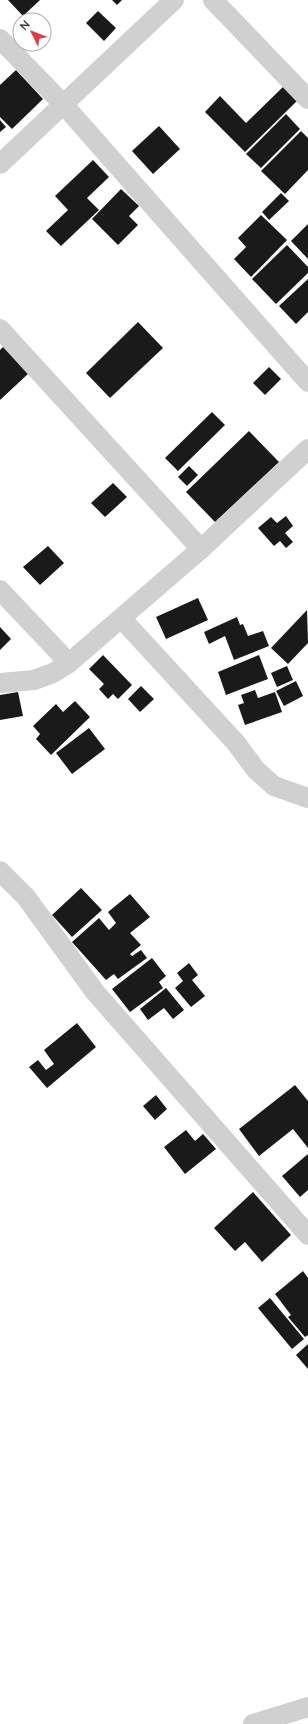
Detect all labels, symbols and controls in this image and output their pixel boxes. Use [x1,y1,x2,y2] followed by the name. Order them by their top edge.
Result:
[12,12,52,52] north arrow
[17,17,32,32] text: N

